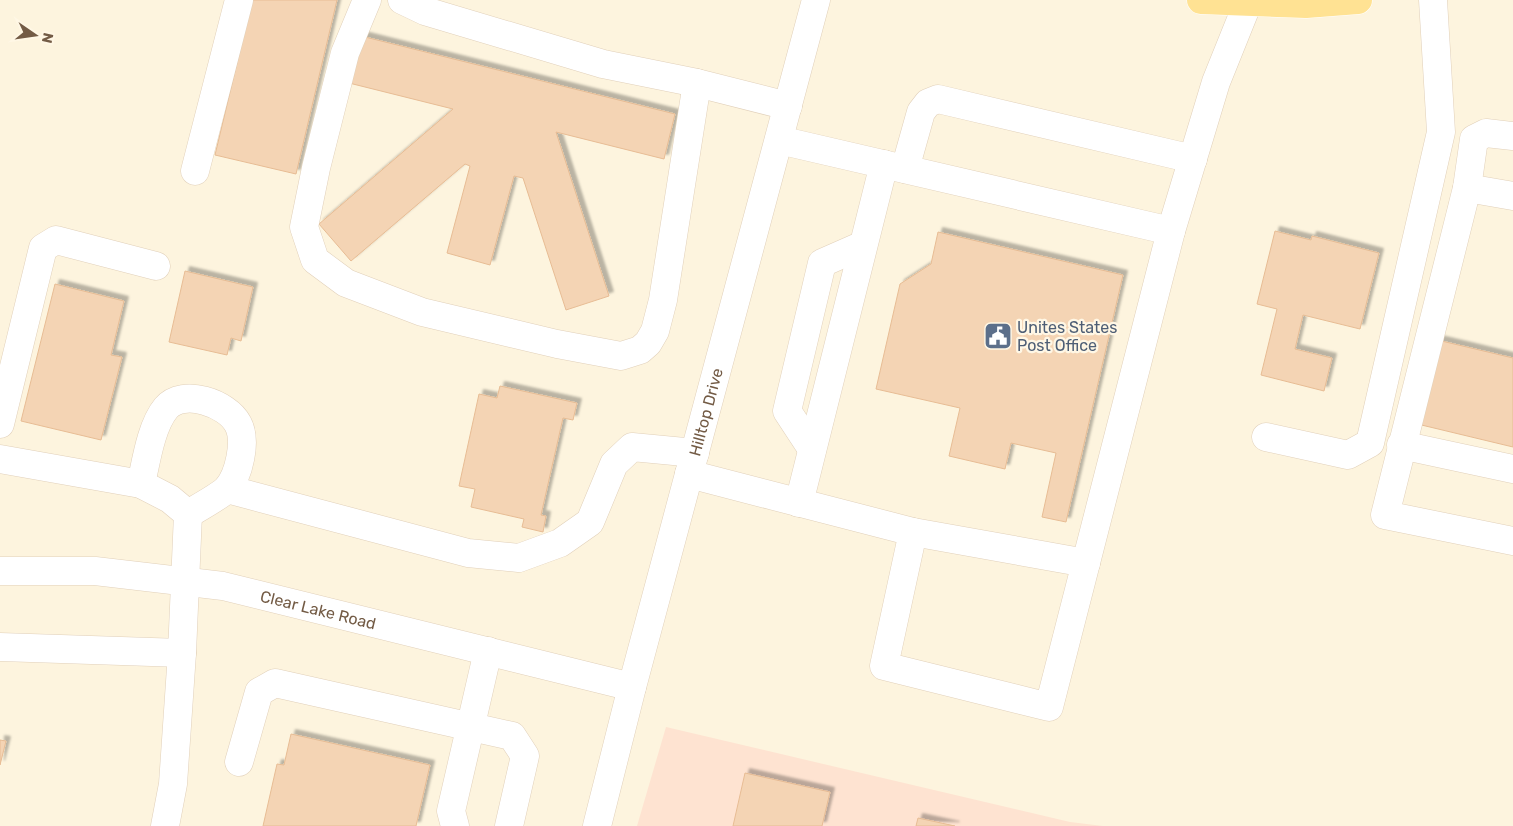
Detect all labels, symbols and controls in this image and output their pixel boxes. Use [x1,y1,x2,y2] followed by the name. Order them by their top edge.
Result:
[10,10,60,60] north arrow
[38,31,57,45] text: N
[1017,318,1117,355] place label: Unites States Post Office
[983,321,1013,351] public building icon: Unites States Post Office
[685,366,727,458] street label: Hilltop Drive
[258,587,378,633] street label: Clear Lake Road

